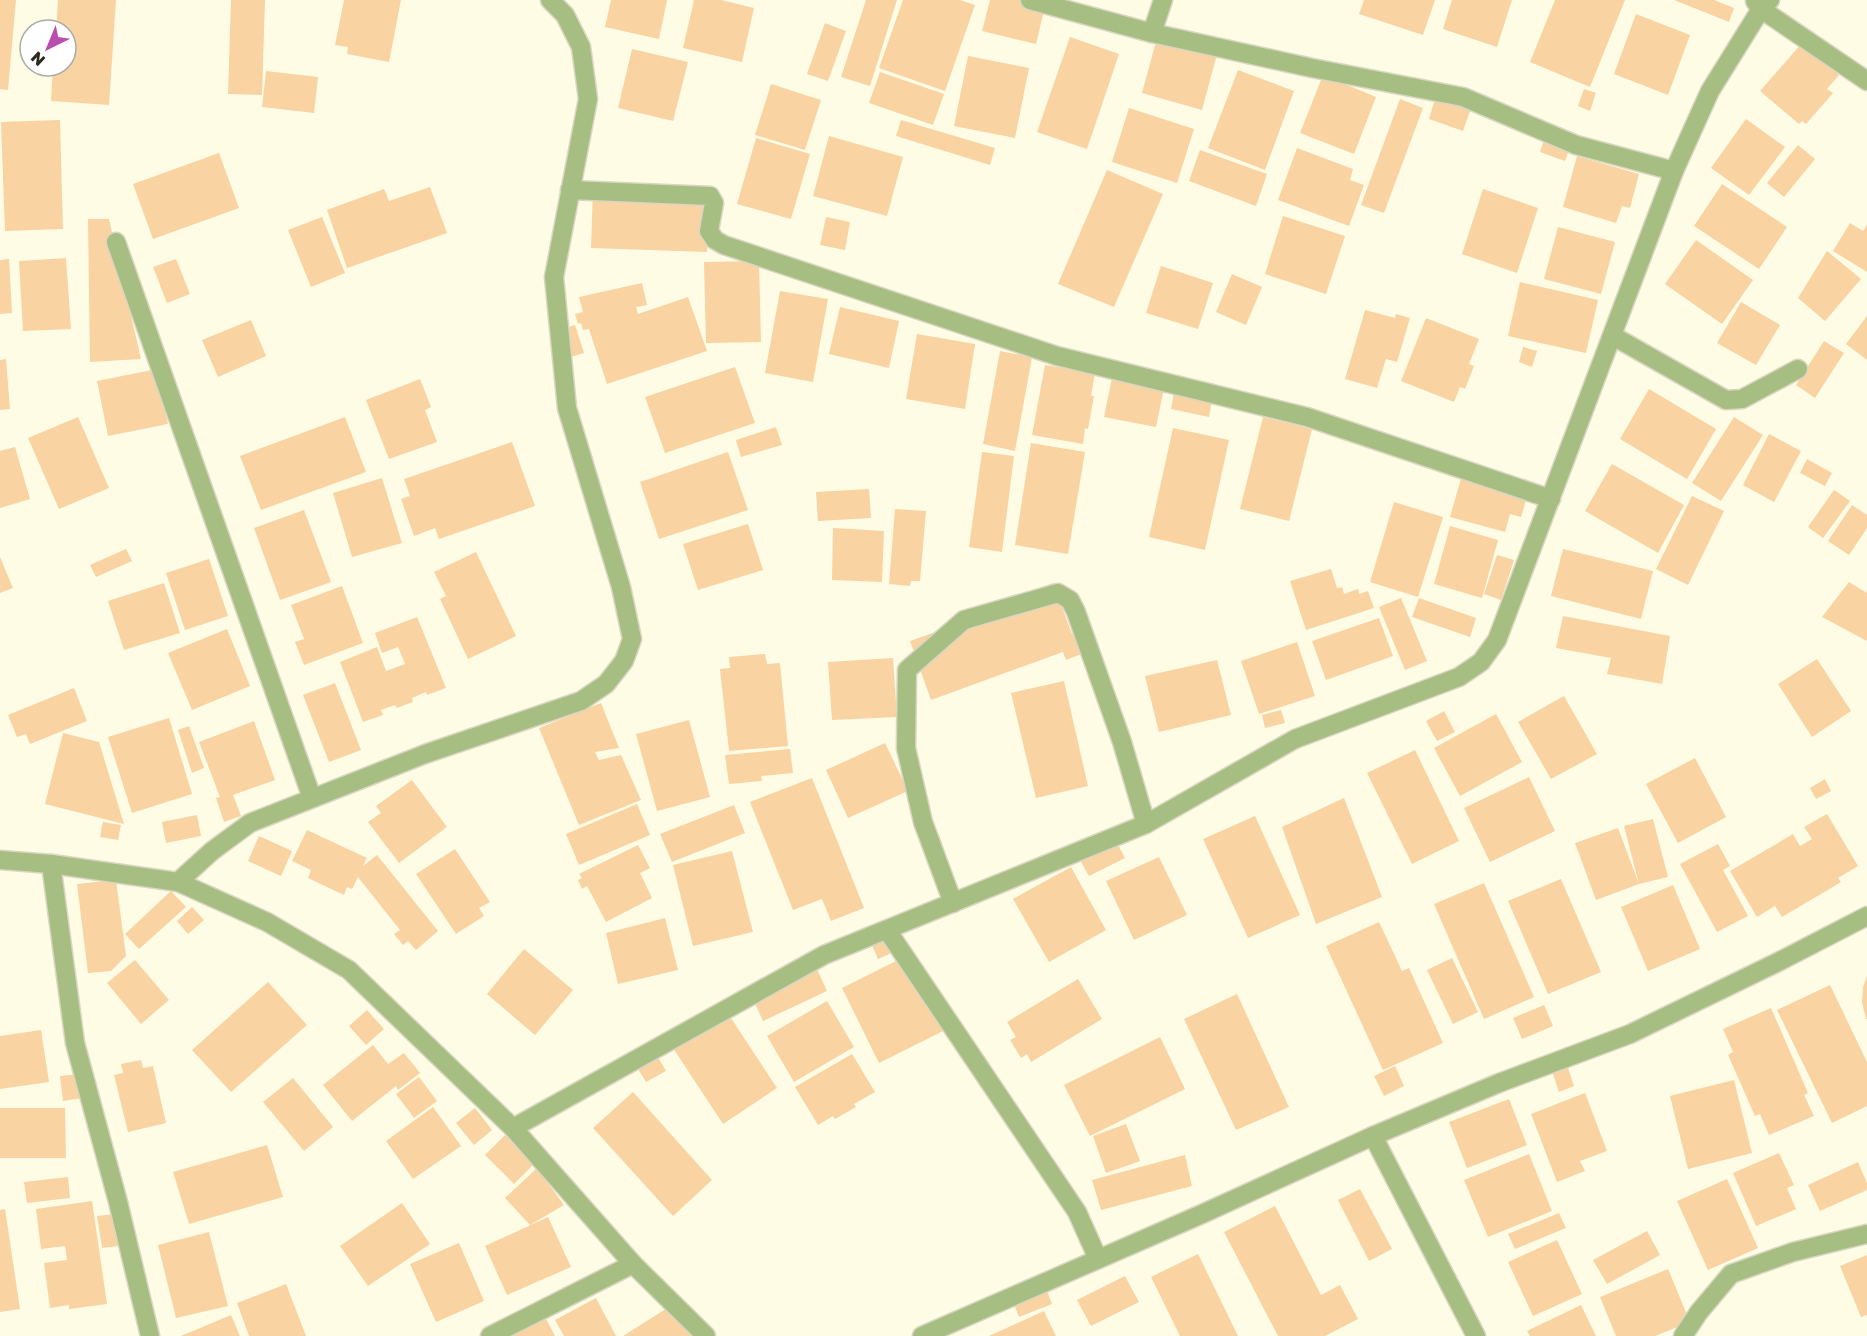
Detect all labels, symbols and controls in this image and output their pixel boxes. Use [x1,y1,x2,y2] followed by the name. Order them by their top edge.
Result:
[18,18,78,78] north arrow
[26,48,49,70] text: N

